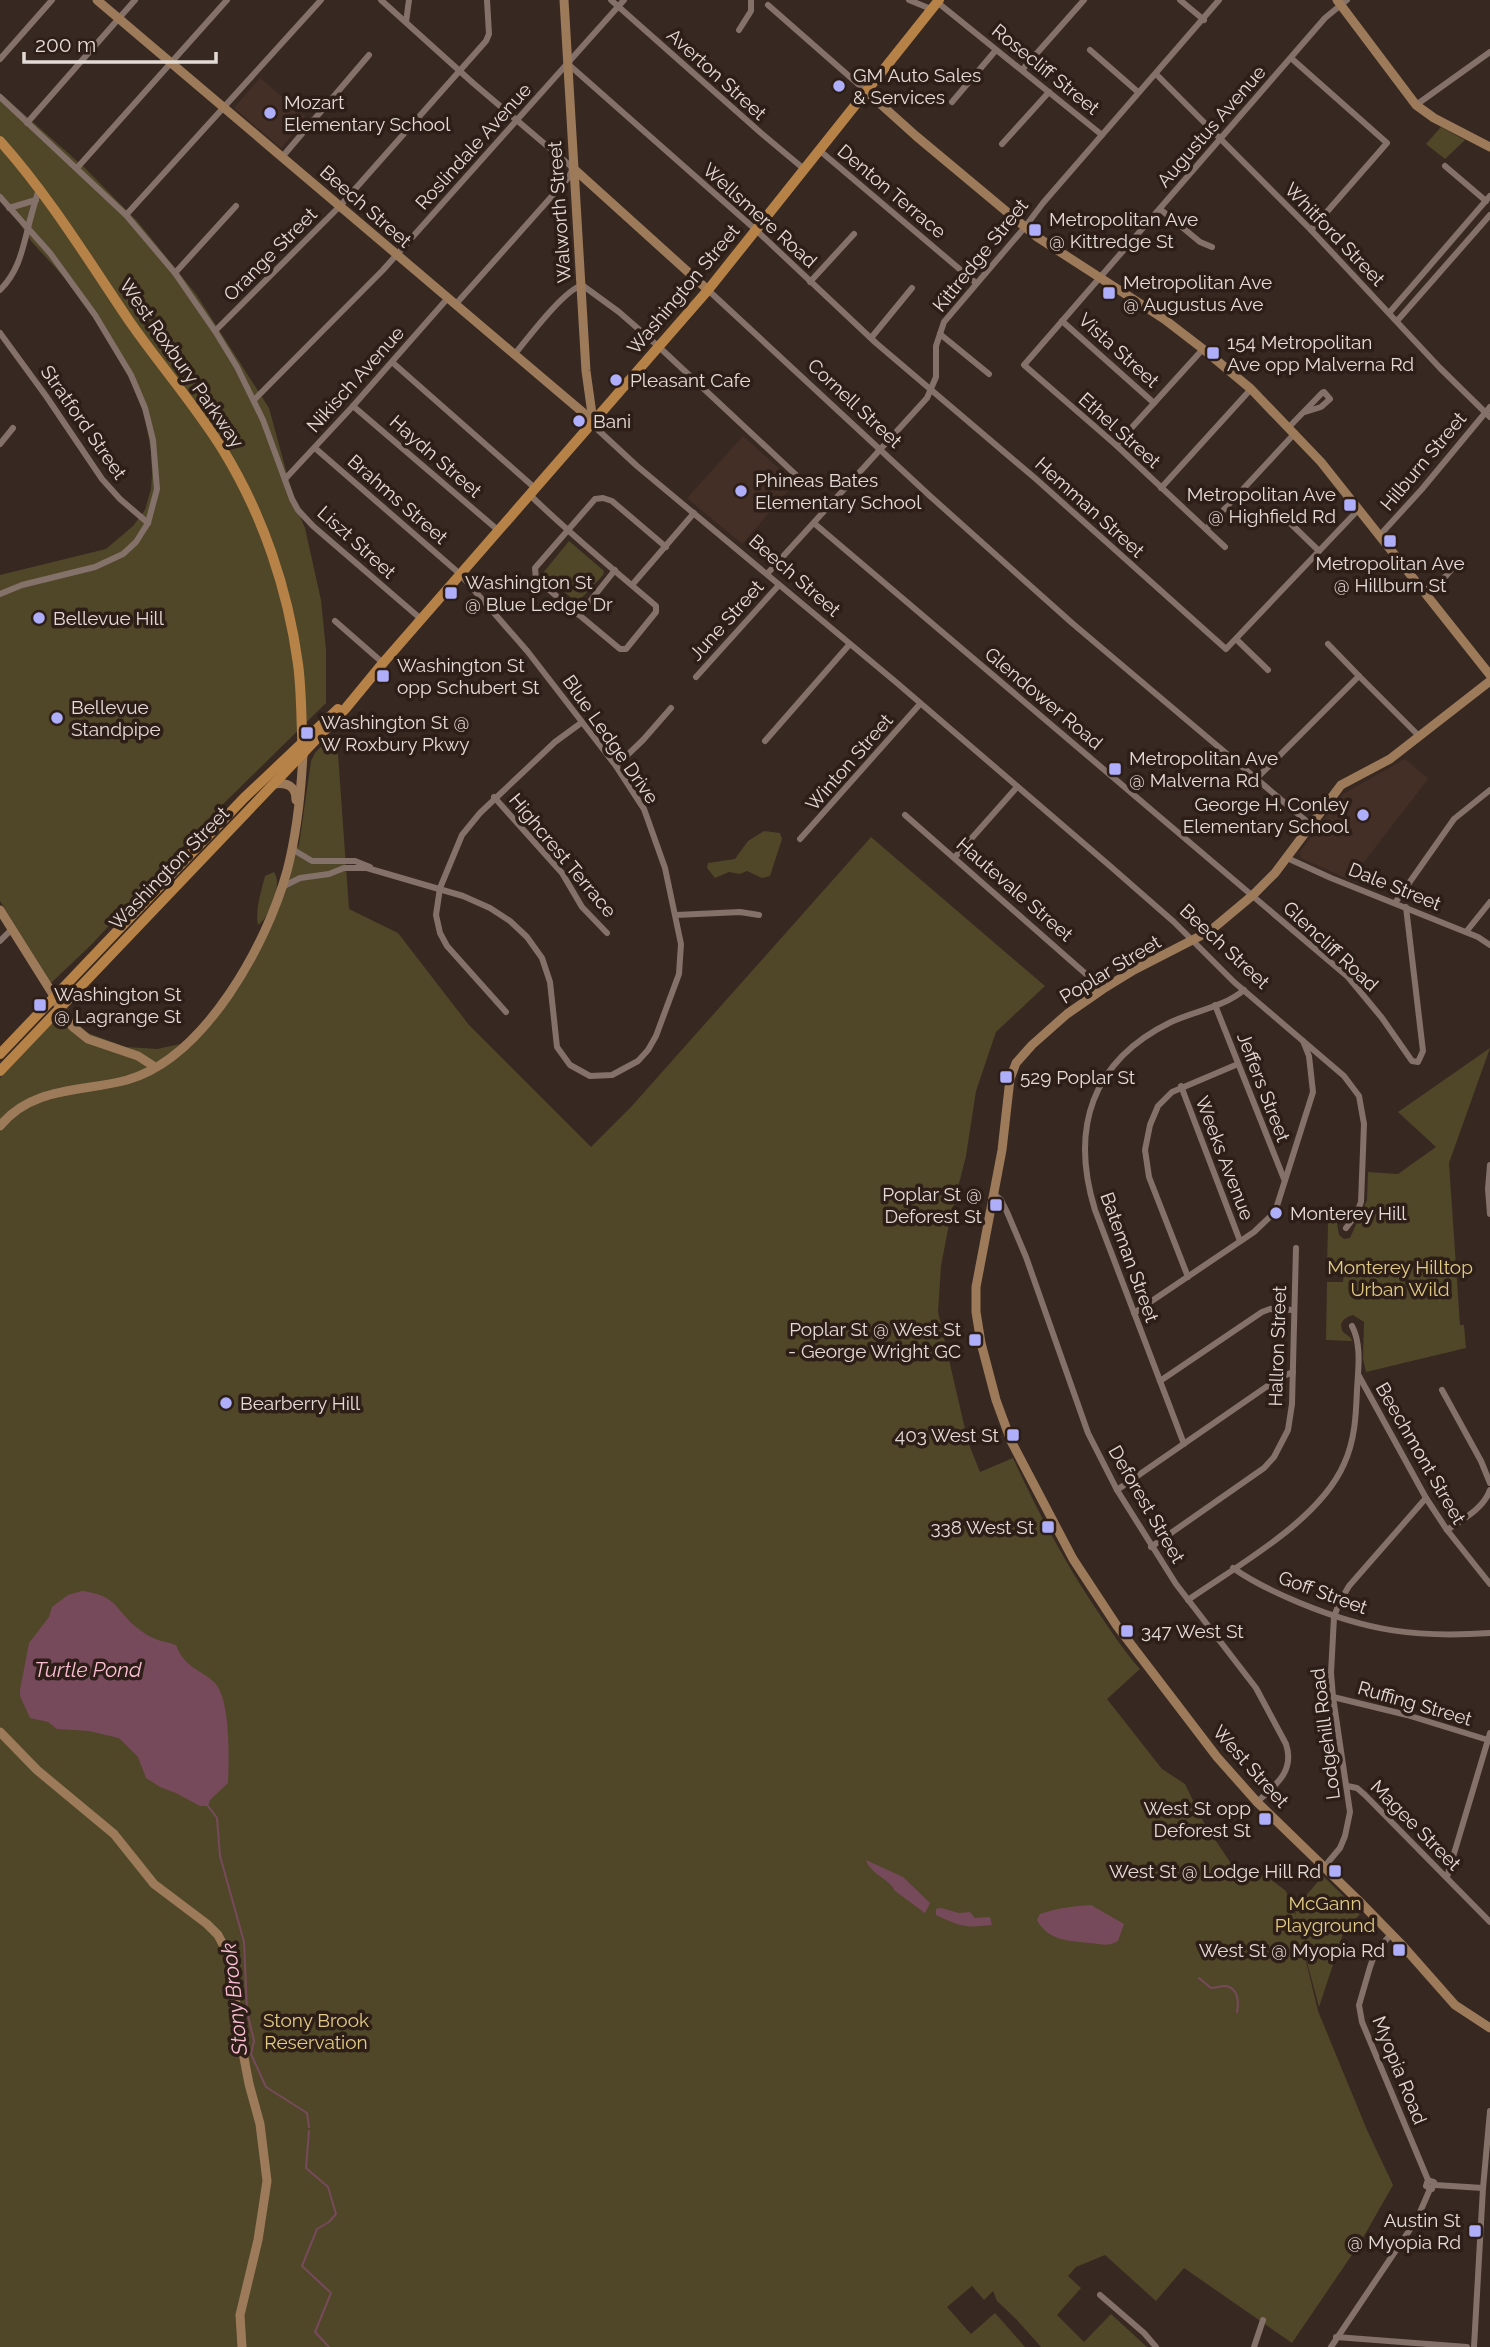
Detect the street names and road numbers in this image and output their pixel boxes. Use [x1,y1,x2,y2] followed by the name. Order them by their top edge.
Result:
[988,19,1105,119] street label: Rosecliff Street
[663,24,772,125] street label: Averton Street
[1152,61,1270,191] street label: Augustus Avenue
[410,78,536,214] street label: Roslindale Avenue
[833,139,951,243] street label: Denton Terrace
[543,140,575,284] street label: Walworth Street
[698,158,822,272] street label: Wellsmere Road
[316,160,417,252] street label: Beech Street
[1280,178,1390,290] street label: Whitford Street
[928,194,1033,316] street label: Kittredge Street
[219,202,322,305] street label: Orange Street
[622,219,744,358] street label: Washington Street
[115,274,249,452] street label: West Roxbury Parkway
[1074,308,1164,392] street label: Vista Street
[302,322,408,436] street label: Nikisch Avenue
[803,354,907,453] street label: Cornell Street
[37,361,132,484] street label: Stratford Street
[1075,388,1166,473] street label: Ethel Street
[1375,407,1471,515] street label: Hilburn Street
[386,410,487,502] street label: Haydn Street
[344,450,453,549] street label: Brahms Street
[1031,452,1149,562] street label: Hemman Street
[313,501,401,583] street label: Liszt Street
[745,529,846,621] street label: Beech Street
[684,575,768,665] street label: June Street
[981,642,1107,754] street label: Glendower Road
[558,670,664,808] street label: Blue Ledge Drive
[801,709,897,815] street label: Winton Street
[505,789,621,921] street label: Highcrest Terrace
[105,801,234,934] street label: Washington Street
[952,833,1078,946] street label: Hautevale Street
[1346,857,1445,915] street label: Dale Street
[1279,896,1383,996] street label: Glencliff Road
[1176,899,1275,993] street label: Beech Street
[1056,930,1165,1008] street label: Poplar Street
[1233,1029,1295,1145] street label: Jeffers Street
[1191,1093,1259,1223] street label: Weeks Avenue
[1096,1189,1164,1326] street label: Bateman Street
[1264,1285,1290,1407] street label: Hallron Street
[1371,1378,1471,1528] street label: Beechmont Street
[1104,1441,1190,1567] street label: Deforest Street
[1276,1566,1371,1618] street label: Goff Street
[1306,1667,1344,1801] street label: Lodgehill Road
[1355,1676,1475,1730] street label: Ruffing Street
[1208,1720,1294,1812] street label: West Street
[1366,1775,1466,1875] street label: Magee Street
[1368,2013,1432,2127] street label: Myopia Road

